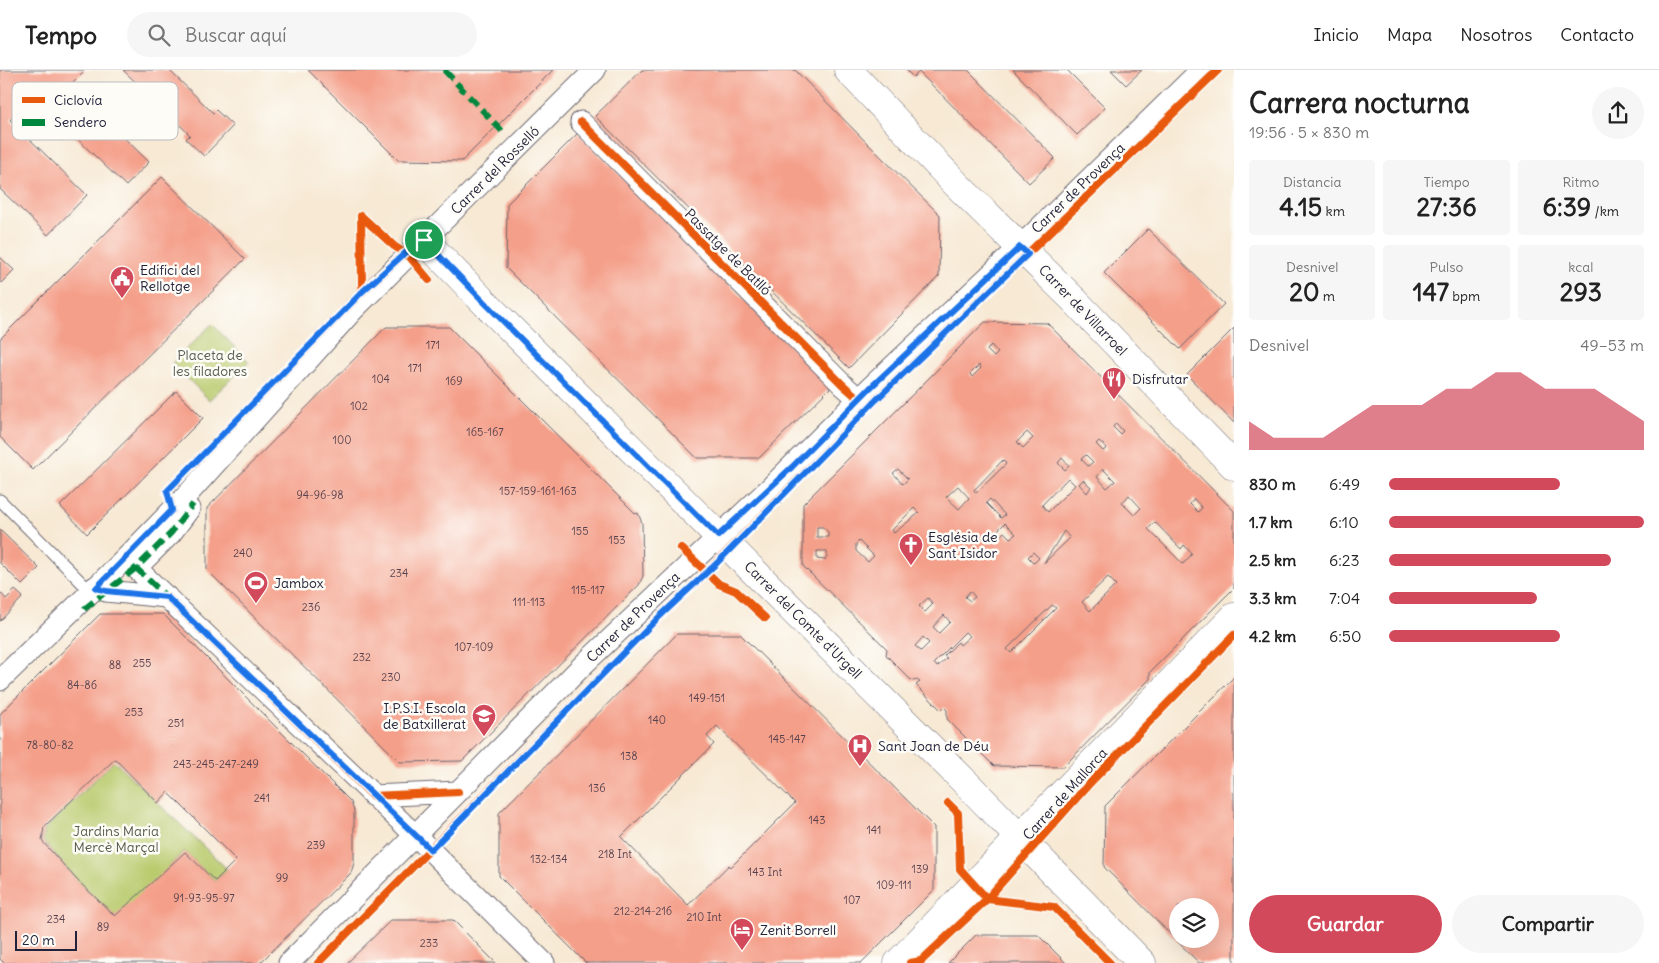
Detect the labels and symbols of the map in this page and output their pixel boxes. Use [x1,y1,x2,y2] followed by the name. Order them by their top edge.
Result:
[12,82,178,140] legend
[54,91,102,109] text: Ciclovía
[54,113,107,131] text: Sendero
[447,122,543,218] street label: Carrer del Rosselló
[1027,139,1129,237] street label: Carrer de Provença
[681,205,775,299] street label: Passatge de Batlló
[403,219,445,261] pin
[140,261,200,295] place label: Edifici del Rellotge
[1035,261,1131,359] street label: Carrer de Villarroel
[109,265,135,299] public building icon: Edifici del Rellotge
[426,338,440,352] house number: 171
[173,346,247,380] park label: Placeta de les filadores
[408,361,422,375] house number: 171
[1101,366,1127,400] restaurant icon: Disfrutar
[1132,370,1189,388] place label: Disfrutar
[372,372,390,386] house number: 104
[445,374,463,388] house number: 169
[350,399,368,413] house number: 102
[466,425,504,439] house number: 165-167
[333,433,351,447] house number: 100
[499,484,577,498] house number: 157-159-161-163
[296,488,344,502] house number: 94-96-98
[571,524,589,538] house number: 155
[928,528,998,562] place label: Església de Sant Isidor
[898,532,924,566] church icon: Església de Sant Isidor
[609,533,625,547] house number: 153
[233,546,253,560] house number: 240
[740,557,866,683] street label: Carrer del Comte d'Urgell
[390,566,408,580] house number: 234
[582,568,684,666] street label: Carrer de Provença
[243,570,269,604] sports icon: Jambox
[274,574,324,592] place label: Jambox
[571,583,605,597] house number: 115-117
[513,595,545,609] house number: 111-113
[302,600,320,614] house number: 236
[455,640,493,654] house number: 107-109
[353,650,371,664] house number: 232
[133,656,151,670] house number: 255
[109,658,121,672] house number: 88
[381,670,401,684] house number: 230
[67,678,97,692] house number: 84-86
[689,691,725,705] house number: 149-151
[383,699,466,733] place label: I.P.S.I. Escola de Batxillerat
[471,703,497,737] school or university icon: I.P.S.I. Escola de Batxillerat
[125,705,143,719] house number: 253
[648,713,666,727] house number: 140
[168,716,184,730] house number: 251
[768,732,806,746] house number: 145-147
[847,733,873,767] hospital icon: Sant Joan de Déu
[878,737,989,755] place label: Sant Joan de Déu
[26,738,74,752] house number: 78-80-82
[1019,744,1111,844] street label: Carrer de Mallorca
[621,749,637,763] house number: 138
[173,757,259,771] house number: 243-245-247-249
[589,781,605,795] house number: 136
[254,791,270,805] house number: 241
[809,813,825,827] house number: 143
[73,822,159,856] park label: Jardins Maria Mercè Marçal
[867,823,881,837] house number: 141
[307,838,325,852] house number: 239
[598,847,632,861] house number: 218 Int
[530,852,568,866] house number: 132-134
[912,862,928,876] house number: 139
[748,865,782,879] house number: 143 Int
[276,871,288,885] house number: 99
[876,878,912,892] house number: 109-111
[173,891,235,905] house number: 91-93-95-97
[844,893,861,907] house number: 107
[614,904,672,918] house number: 212-214-216
[687,910,722,924] house number: 210 Int
[47,912,65,926] house number: 234
[729,917,755,951] hotel icon: Zenit Borrell
[97,920,109,934] house number: 89
[760,921,836,939] place label: Zenit Borrell
[15,928,78,951] scale bar
[420,936,438,950] house number: 233

